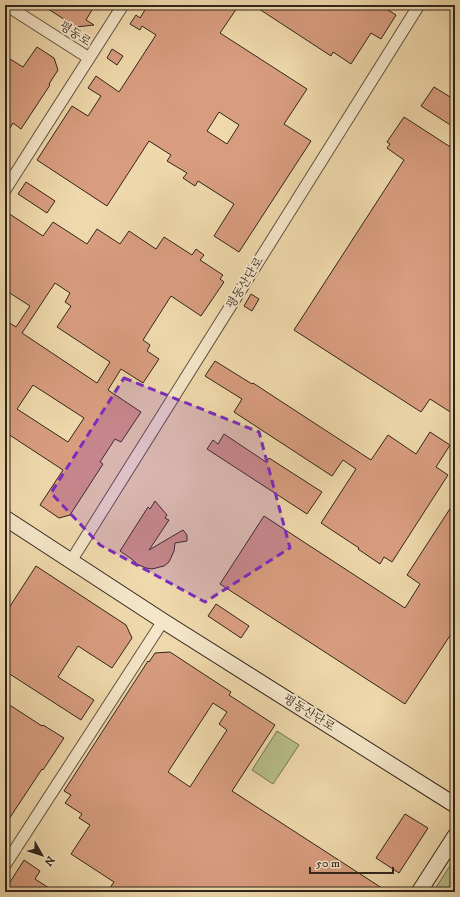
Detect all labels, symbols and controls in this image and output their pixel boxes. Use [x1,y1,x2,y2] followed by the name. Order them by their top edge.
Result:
[56,18,94,50] street label: 평동로
[223,254,267,312] street label: 평동산단로
[280,691,338,735] street label: 평동산단로
[22,835,62,875] north arrow
[310,849,393,875] scale bar
[41,853,57,869] text: N
[316,856,340,871] text: 50 m

